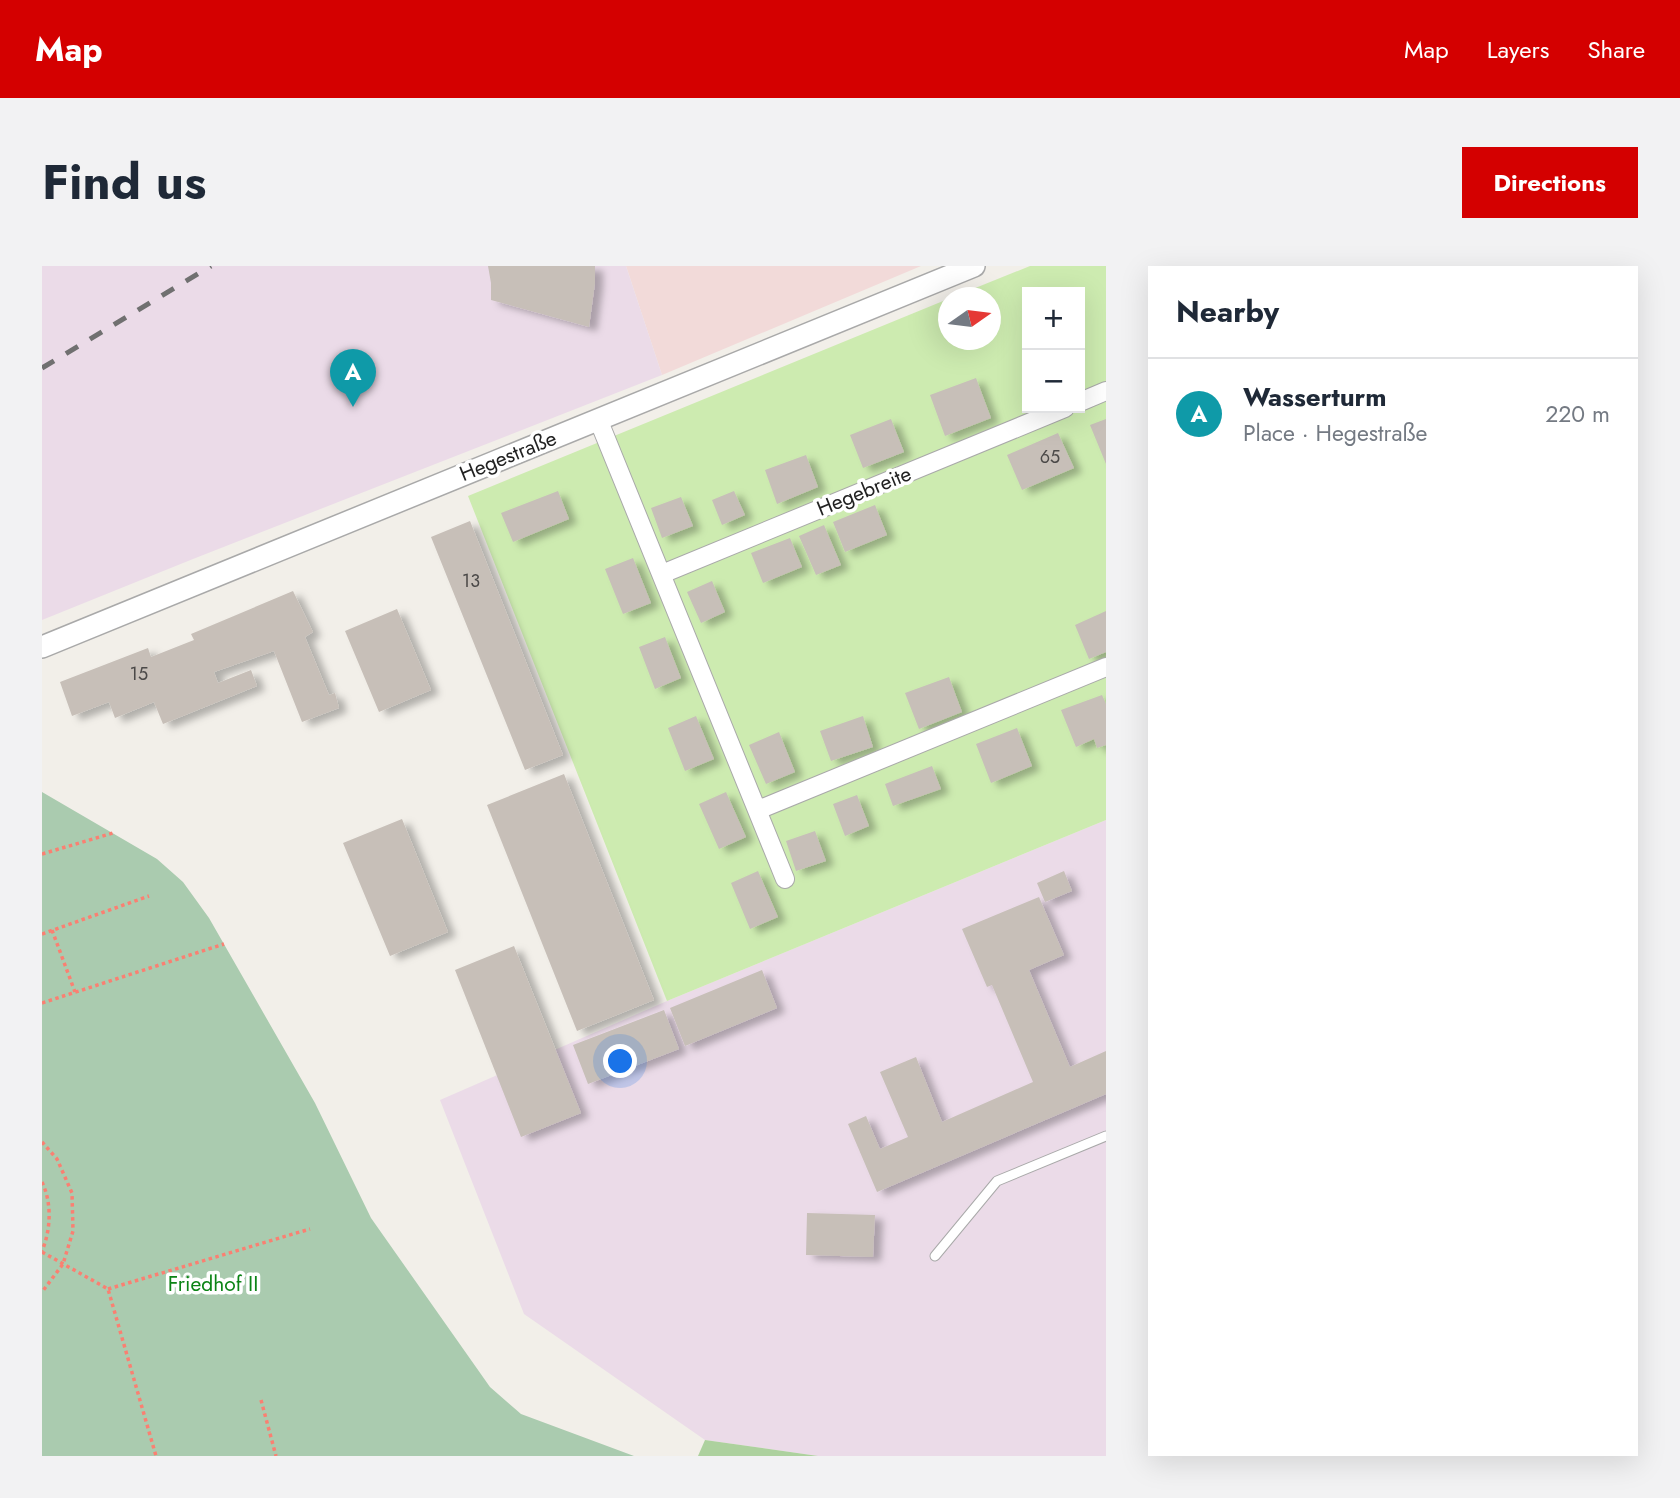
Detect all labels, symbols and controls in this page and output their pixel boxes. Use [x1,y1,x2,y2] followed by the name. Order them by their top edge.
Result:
[35,26,103,73] text: Map
[1404,32,1449,67] text: Map
[1487,32,1549,67] text: Layers
[1587,32,1645,67] text: Share
[42,147,206,217] text: Find us
[1462,147,1638,218] button: Directions
[938,287,1001,350] north arrow
[1022,287,1085,413] map controls
[1022,287,1085,350] button: +
[1176,290,1279,333] text: Nearby
[330,349,376,407] pin: A
[1022,350,1085,413] button: −
[1243,378,1387,416] text: Wasserturm
[1191,397,1207,431] text: A
[1545,397,1610,431] text: 220 m
[1243,416,1427,450] text: Place · Hegestraße
[455,423,561,489] street label: Hegestraße
[1040,444,1060,470] house number: 65
[812,458,916,524] street label: Hegebreite
[462,568,480,594] house number: 13
[130,661,148,687] house number: 15
[603,1044,637,1078] your location
[168,1269,258,1299] park label: Friedhof II

